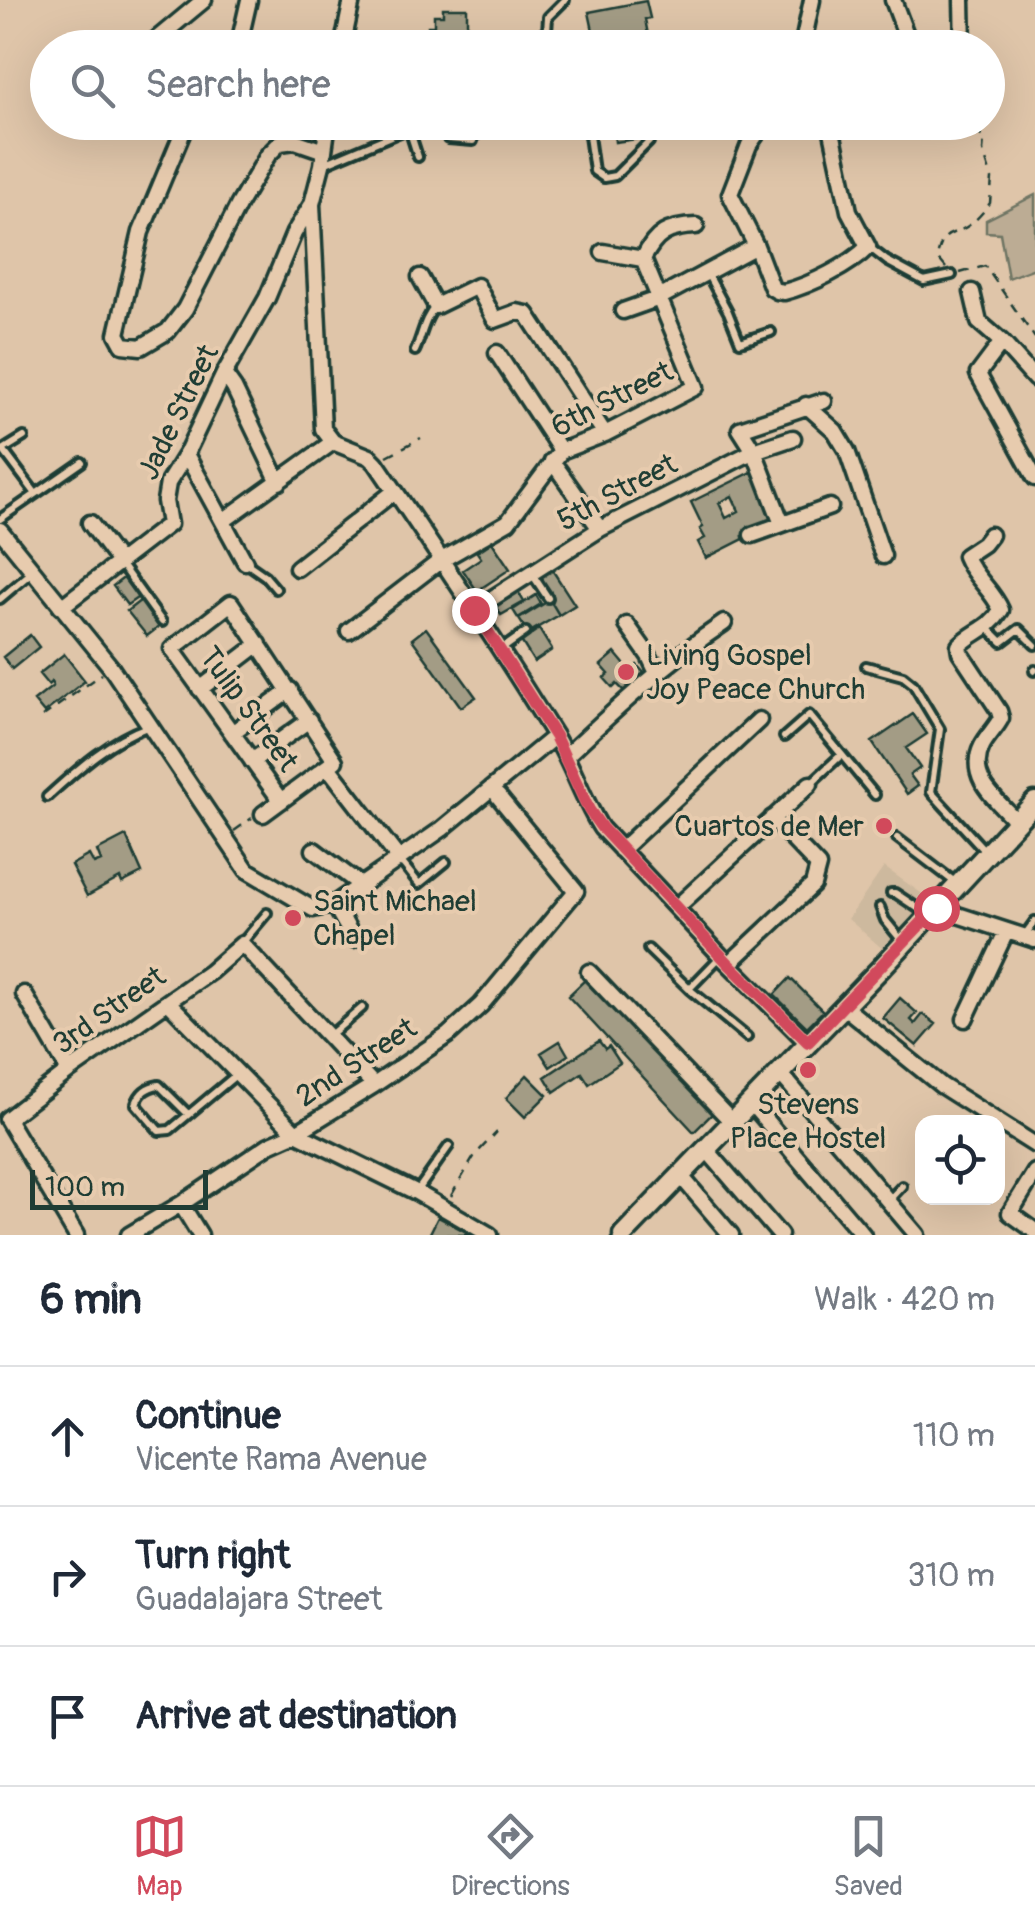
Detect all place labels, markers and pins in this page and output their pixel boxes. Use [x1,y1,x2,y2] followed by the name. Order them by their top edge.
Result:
[646,637,865,708] place label: Living Gospel Joy Peace Church
[615,661,637,683] marker: Living Gospel Joy Peace Church
[674,808,864,845] place label: Cuartos de Mer
[873,815,895,837] marker: Cuartos de Mer
[313,883,477,954] place label: Saint Michael Chapel
[282,907,304,929] marker: Saint Michael Chapel
[797,1059,819,1081] marker: Stevens Place Hostel
[730,1086,886,1157] place label: Stevens Place Hostel

